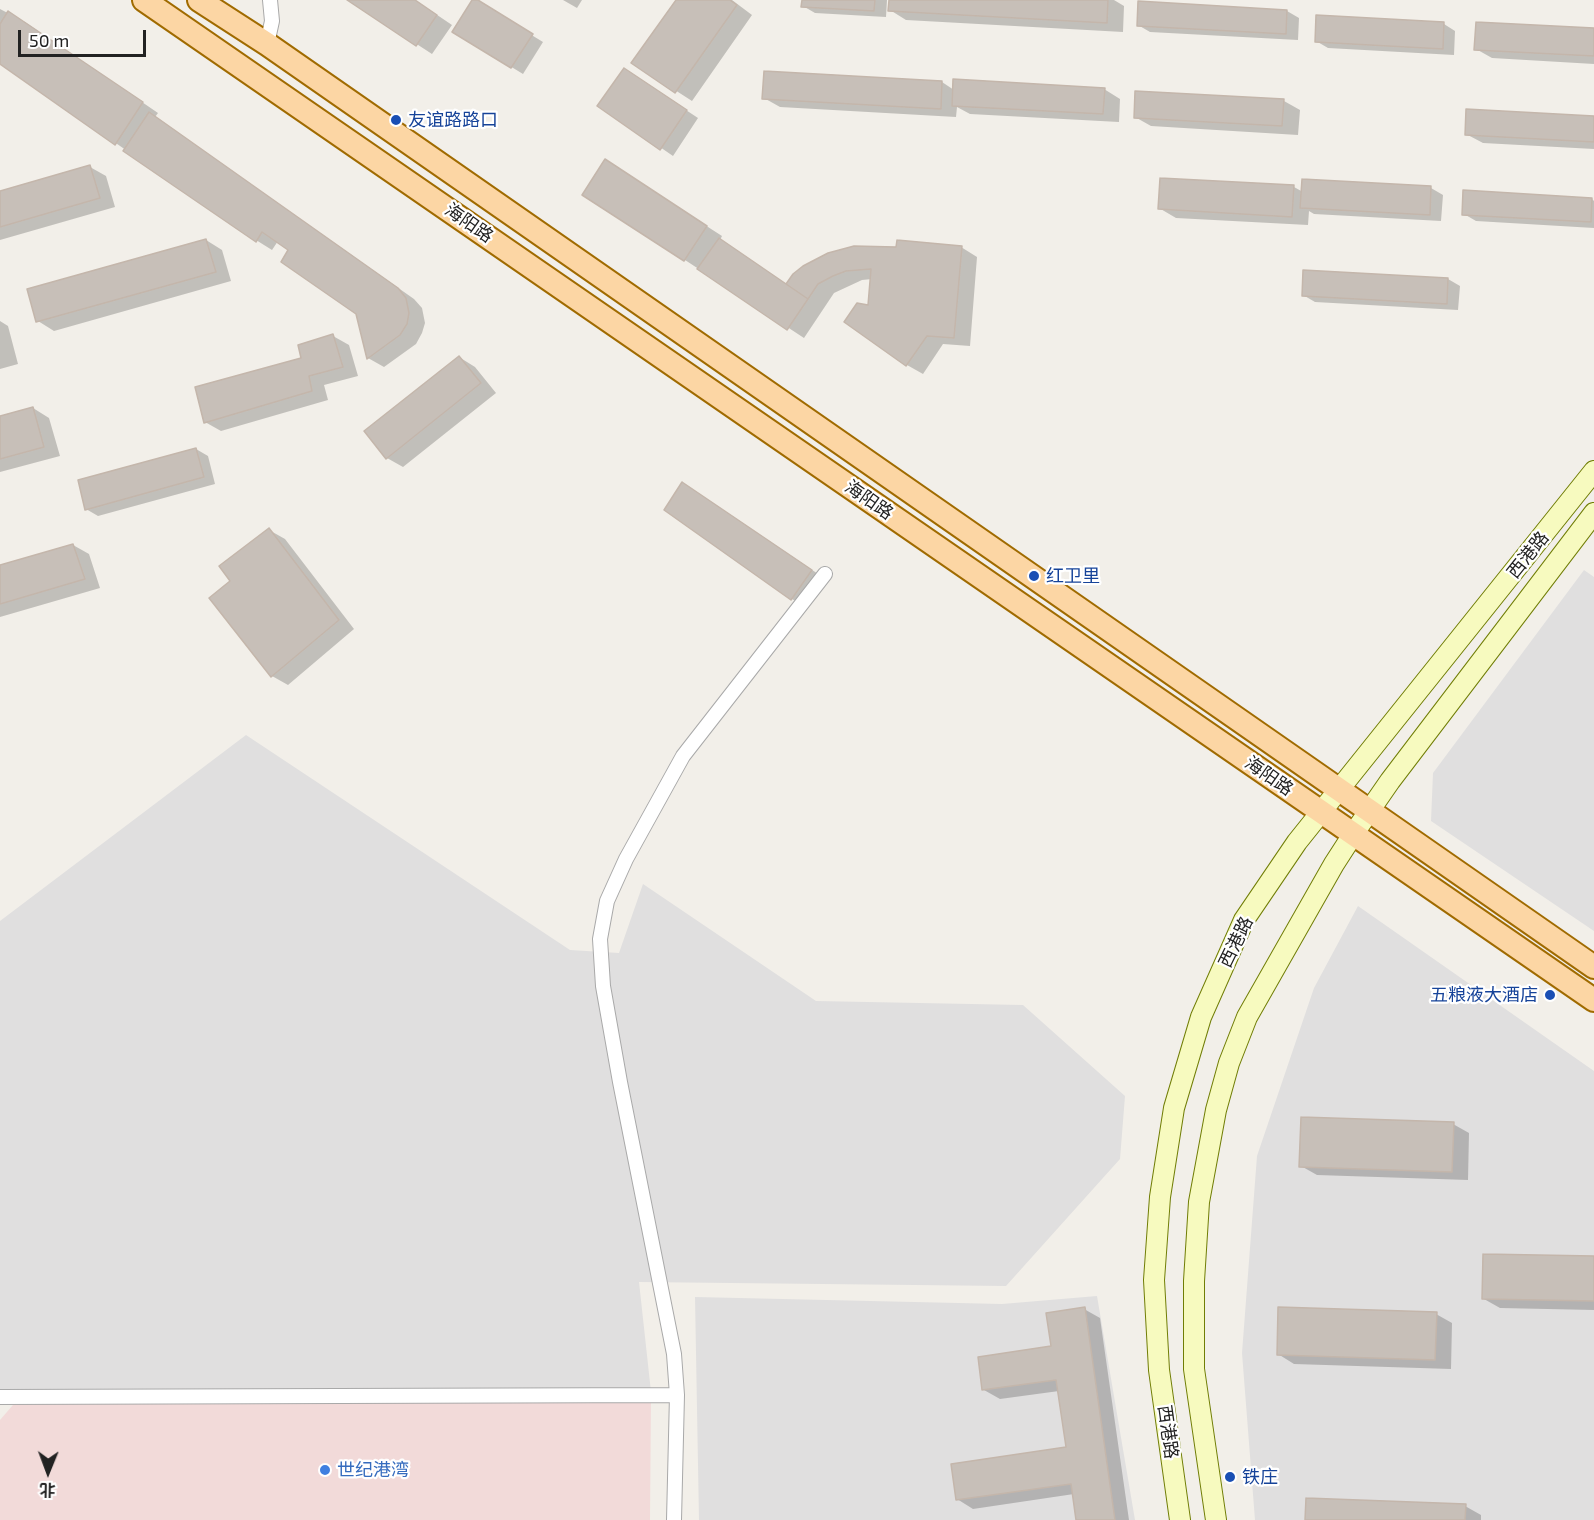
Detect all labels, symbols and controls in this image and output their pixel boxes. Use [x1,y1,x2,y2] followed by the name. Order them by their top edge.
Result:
[21,18,148,56] scale bar
[29,29,69,51] text: 50 m
[408,109,498,131] place label: 友谊路路口
[389,113,403,127] marker: 友谊路路口
[441,199,497,247] street label: 海阳路
[841,476,897,524] street label: 海阳路
[1503,527,1553,583] street label: 西港路
[1046,565,1100,587] place label: 红卫里
[1027,569,1041,583] marker: 红卫里
[1241,752,1297,800] street label: 海阳路
[1214,913,1258,971] street label: 西港路
[1430,984,1538,1006] place label: 五粮液大酒店
[1543,988,1557,1002] marker: 五粮液大酒店
[1154,1404,1182,1460] street label: 西港路
[18,1442,78,1502] north arrow
[337,1459,409,1481] place label: 世纪港湾
[318,1463,332,1477] marker: 世纪港湾
[1242,1466,1278,1488] place label: 铁庄
[1223,1470,1237,1484] marker: 铁庄
[40,1481,56,1500] text: 北

